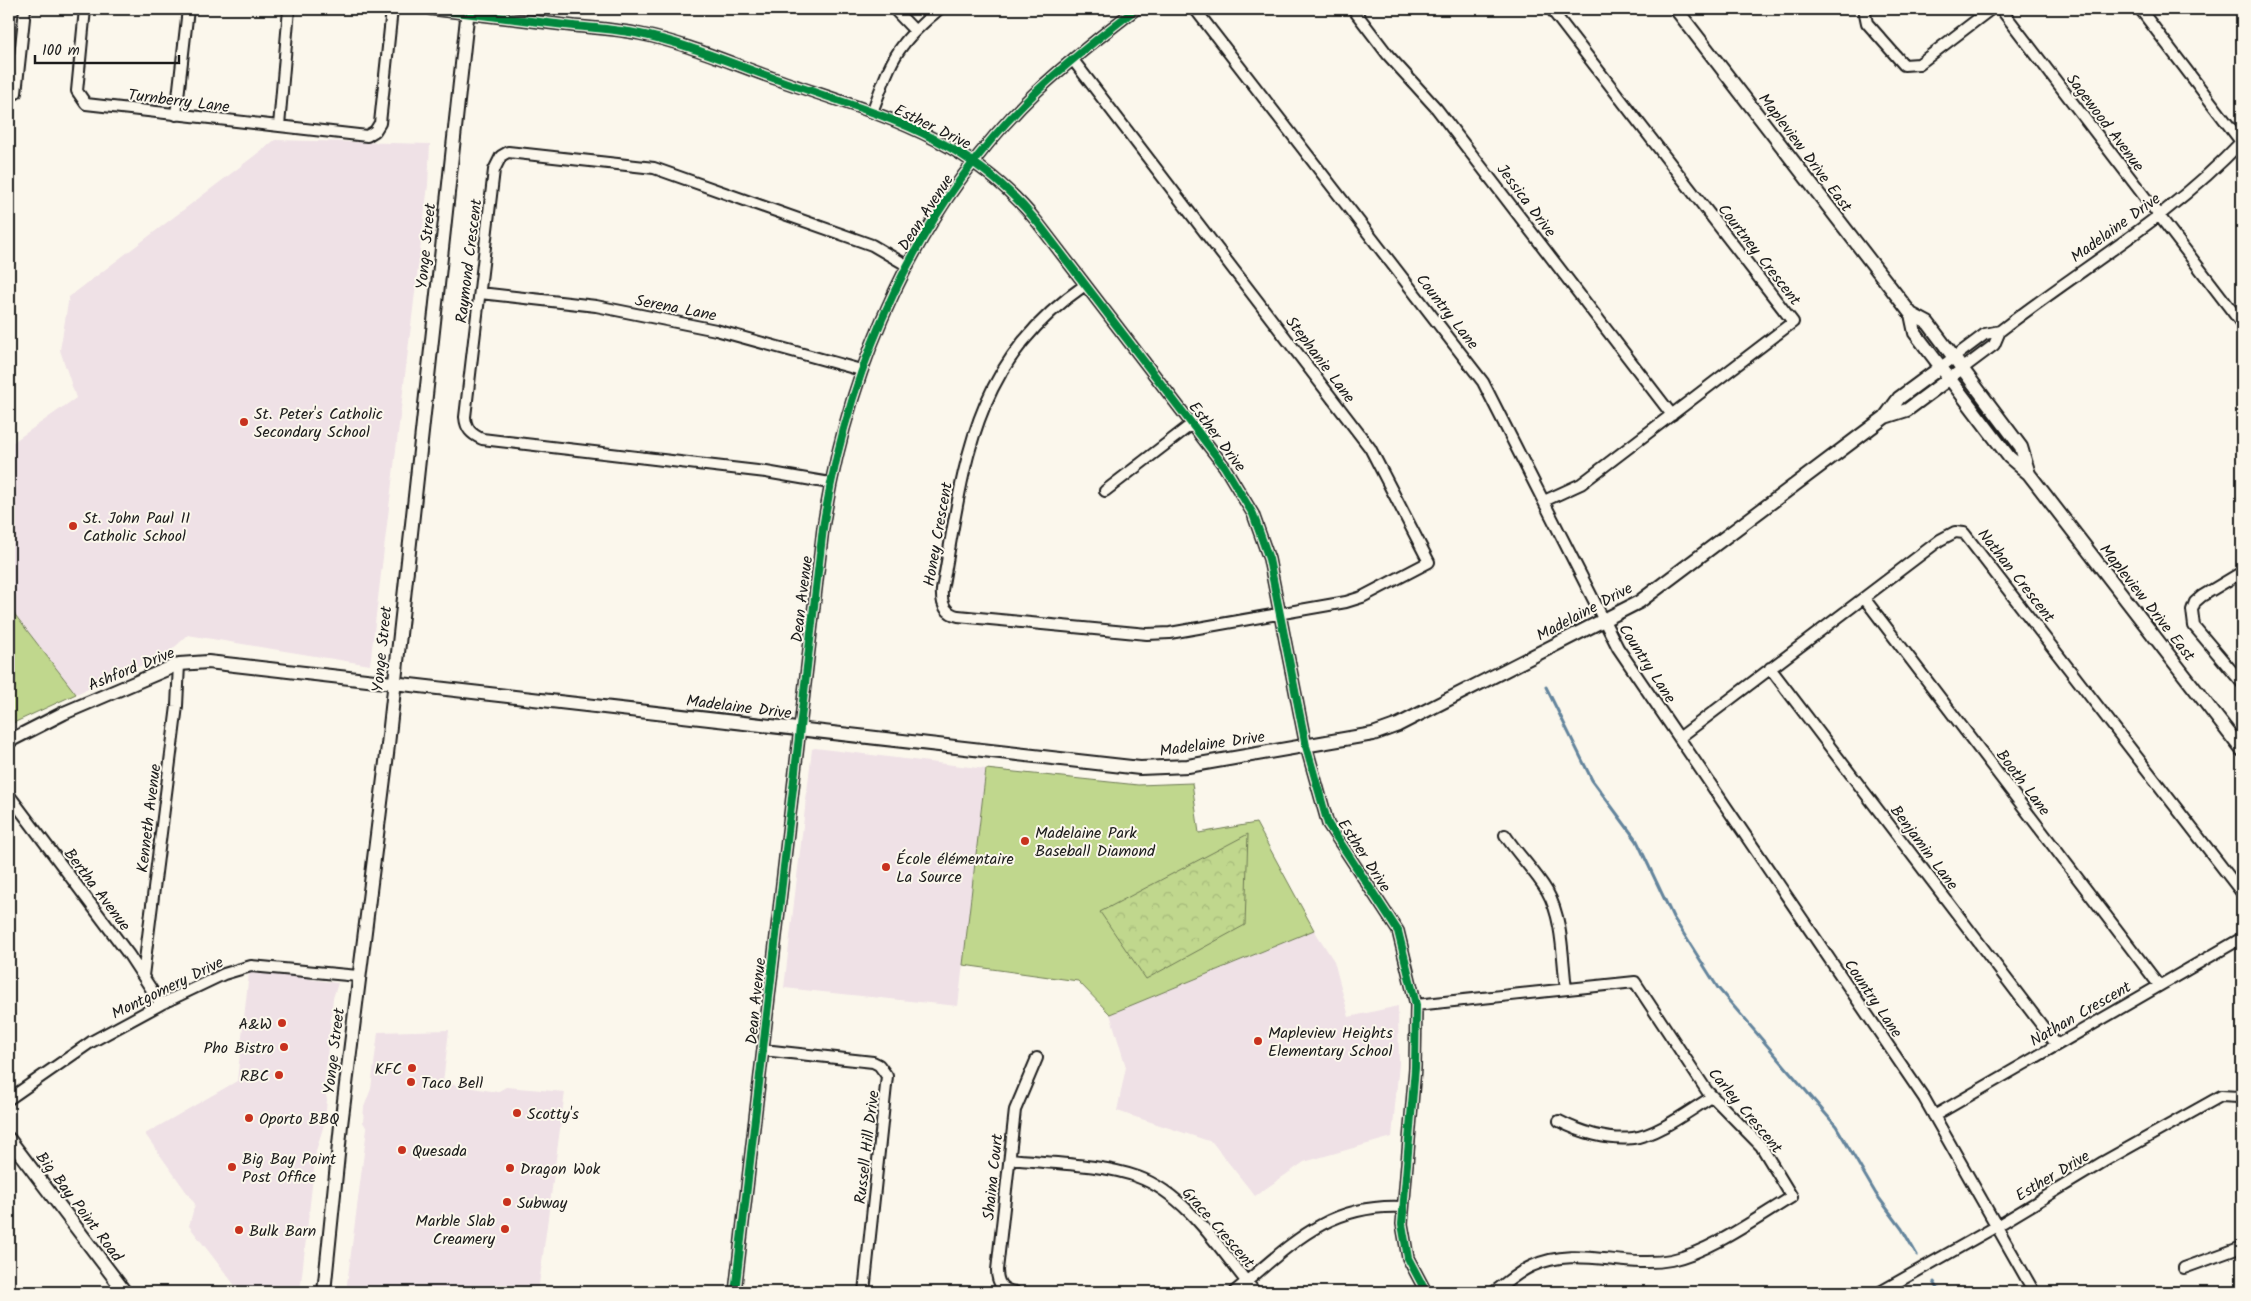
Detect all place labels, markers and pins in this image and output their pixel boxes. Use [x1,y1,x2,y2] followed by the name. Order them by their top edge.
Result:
[254,402,383,445] place label: St. Peter's Catholic Secondary School
[238,416,250,428] marker: St. Peter's Catholic Secondary School
[83,506,190,549] place label: St. John Paul II Catholic School
[67,520,79,532] marker: St. John Paul II Catholic School
[1035,821,1156,864] place label: Madelaine Park Baseball Diamond
[1019,835,1031,847] marker: Madelaine Park Baseball Diamond
[896,847,1014,890] place label: École élémentaire La Source
[880,861,892,873] marker: École élémentaire La Source
[238,1012,272,1037] place label: A&W
[276,1017,288,1029] marker: A&W
[1268,1021,1393,1064] place label: Mapleview Heights Elementary School
[1252,1035,1264,1047] marker: Mapleview Heights Elementary School
[204,1036,274,1061] place label: Pho Bistro
[278,1041,290,1053] marker: Pho Bistro
[375,1057,402,1082] place label: KFC
[406,1062,418,1074] marker: KFC
[240,1064,269,1089] place label: RBC
[273,1069,285,1081] marker: RBC
[421,1071,483,1096] place label: Taco Bell
[405,1076,417,1088] marker: Taco Bell
[527,1102,579,1127] place label: Scotty's
[259,1107,340,1132] place label: Oporto BBQ
[511,1107,523,1119] marker: Scotty's
[243,1112,255,1124] marker: Oporto BBQ
[412,1139,467,1164] place label: Quesada
[396,1144,408,1156] marker: Quesada
[242,1147,337,1190] place label: Big Bay Point Post Office
[520,1157,601,1182] place label: Dragon Wok
[226,1161,238,1173] marker: Big Bay Point Post Office
[504,1162,516,1174] marker: Dragon Wok
[517,1191,568,1216] place label: Subway
[501,1196,513,1208] marker: Subway
[415,1209,496,1252] place label: Marble Slab Creamery
[249,1219,316,1244] place label: Bulk Barn
[499,1223,511,1235] marker: Marble Slab Creamery
[233,1224,245,1236] marker: Bulk Barn

